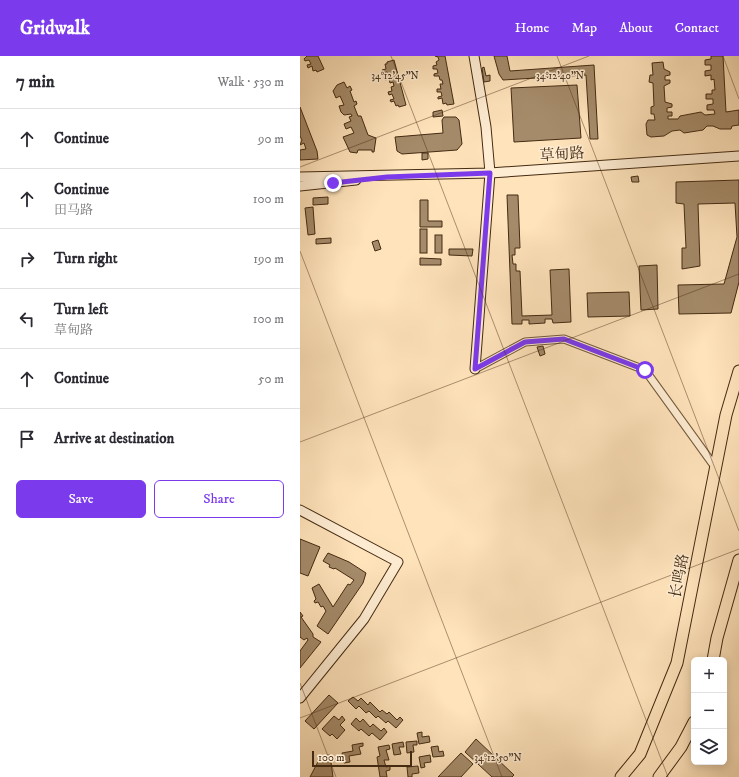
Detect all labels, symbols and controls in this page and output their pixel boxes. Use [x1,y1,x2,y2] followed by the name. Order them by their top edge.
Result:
[20,17,90,40] text: Gridwalk
[515,19,549,37] text: Home
[571,19,597,37] text: Map
[619,19,653,37] text: About
[675,19,719,37] text: Contact
[371,70,419,82] text: 34°12'45"N
[536,70,584,82] text: 34°12'40"N
[16,71,55,93] text: 7 min
[217,74,284,90] text: Walk · 530 m
[16,128,38,150] icon: ahead
[54,129,109,148] text: Continue
[258,131,284,147] text: 90 m
[539,143,585,166] street label: 草甸路
[324,174,342,192] route end
[54,180,109,199] text: Continue
[16,188,38,210] icon: ahead
[253,191,284,207] text: 100 m
[54,202,93,218] text: 田马路
[16,248,38,270] icon: right
[54,249,117,268] text: Turn right
[253,251,284,267] text: 190 m
[54,300,108,319] text: Turn left
[16,308,38,330] icon: left
[253,311,284,327] text: 100 m
[54,322,93,338] text: 草甸路
[636,361,654,379] route start
[16,368,38,390] icon: ahead
[54,369,109,388] text: Continue
[258,371,284,387] text: 50 m
[16,428,38,450] icon: arrive
[54,429,174,448] text: Arrive at destination
[16,480,146,518] button: Save
[154,480,284,518] button: Share
[666,552,693,600] street label: 长鸣路
[691,657,727,765] map controls
[691,657,727,693] button: +
[691,693,727,729] button: −
[691,729,727,765] button: layers
[312,749,412,768] scale bar
[318,751,344,765] text: 100 m
[474,752,522,764] text: 34°12'50"N

